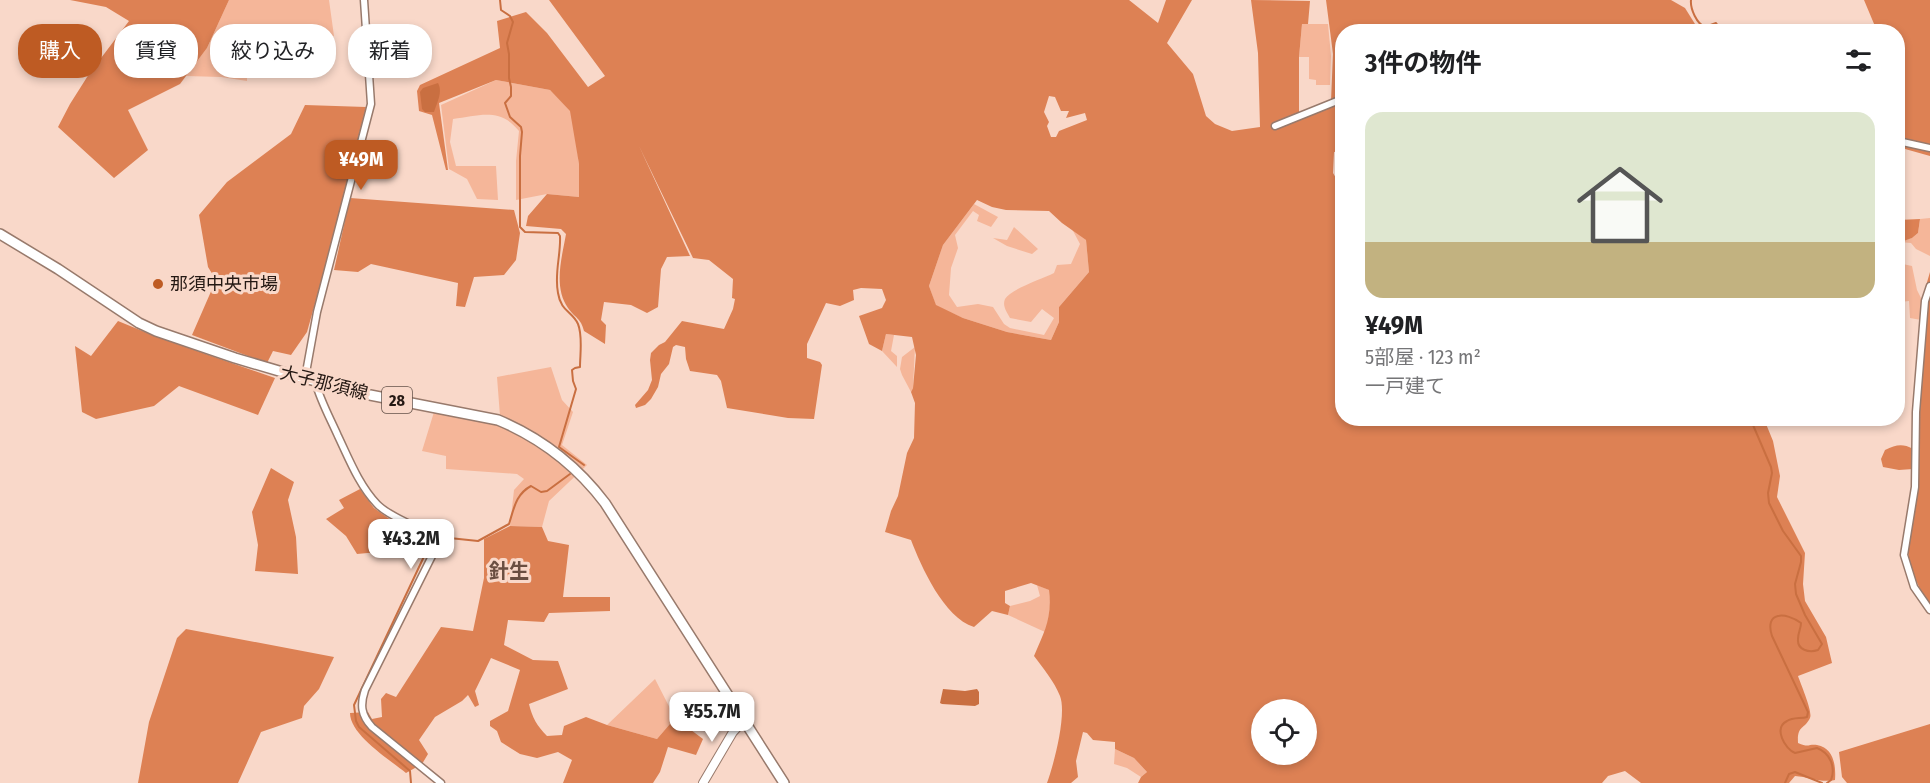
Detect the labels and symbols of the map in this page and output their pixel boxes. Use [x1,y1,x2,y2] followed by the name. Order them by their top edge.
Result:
[325,140,397,191] pin: ¥49M
[170,273,278,295] place label: 那須中央市場
[151,277,165,291] marker: 那須中央市場
[278,361,370,405] street label: 大子那須線
[382,387,412,413] road number: 28
[362,519,460,570] pin: ¥43.2M
[489,559,529,583] district label: 針生
[663,692,761,743] pin: ¥55.7M

